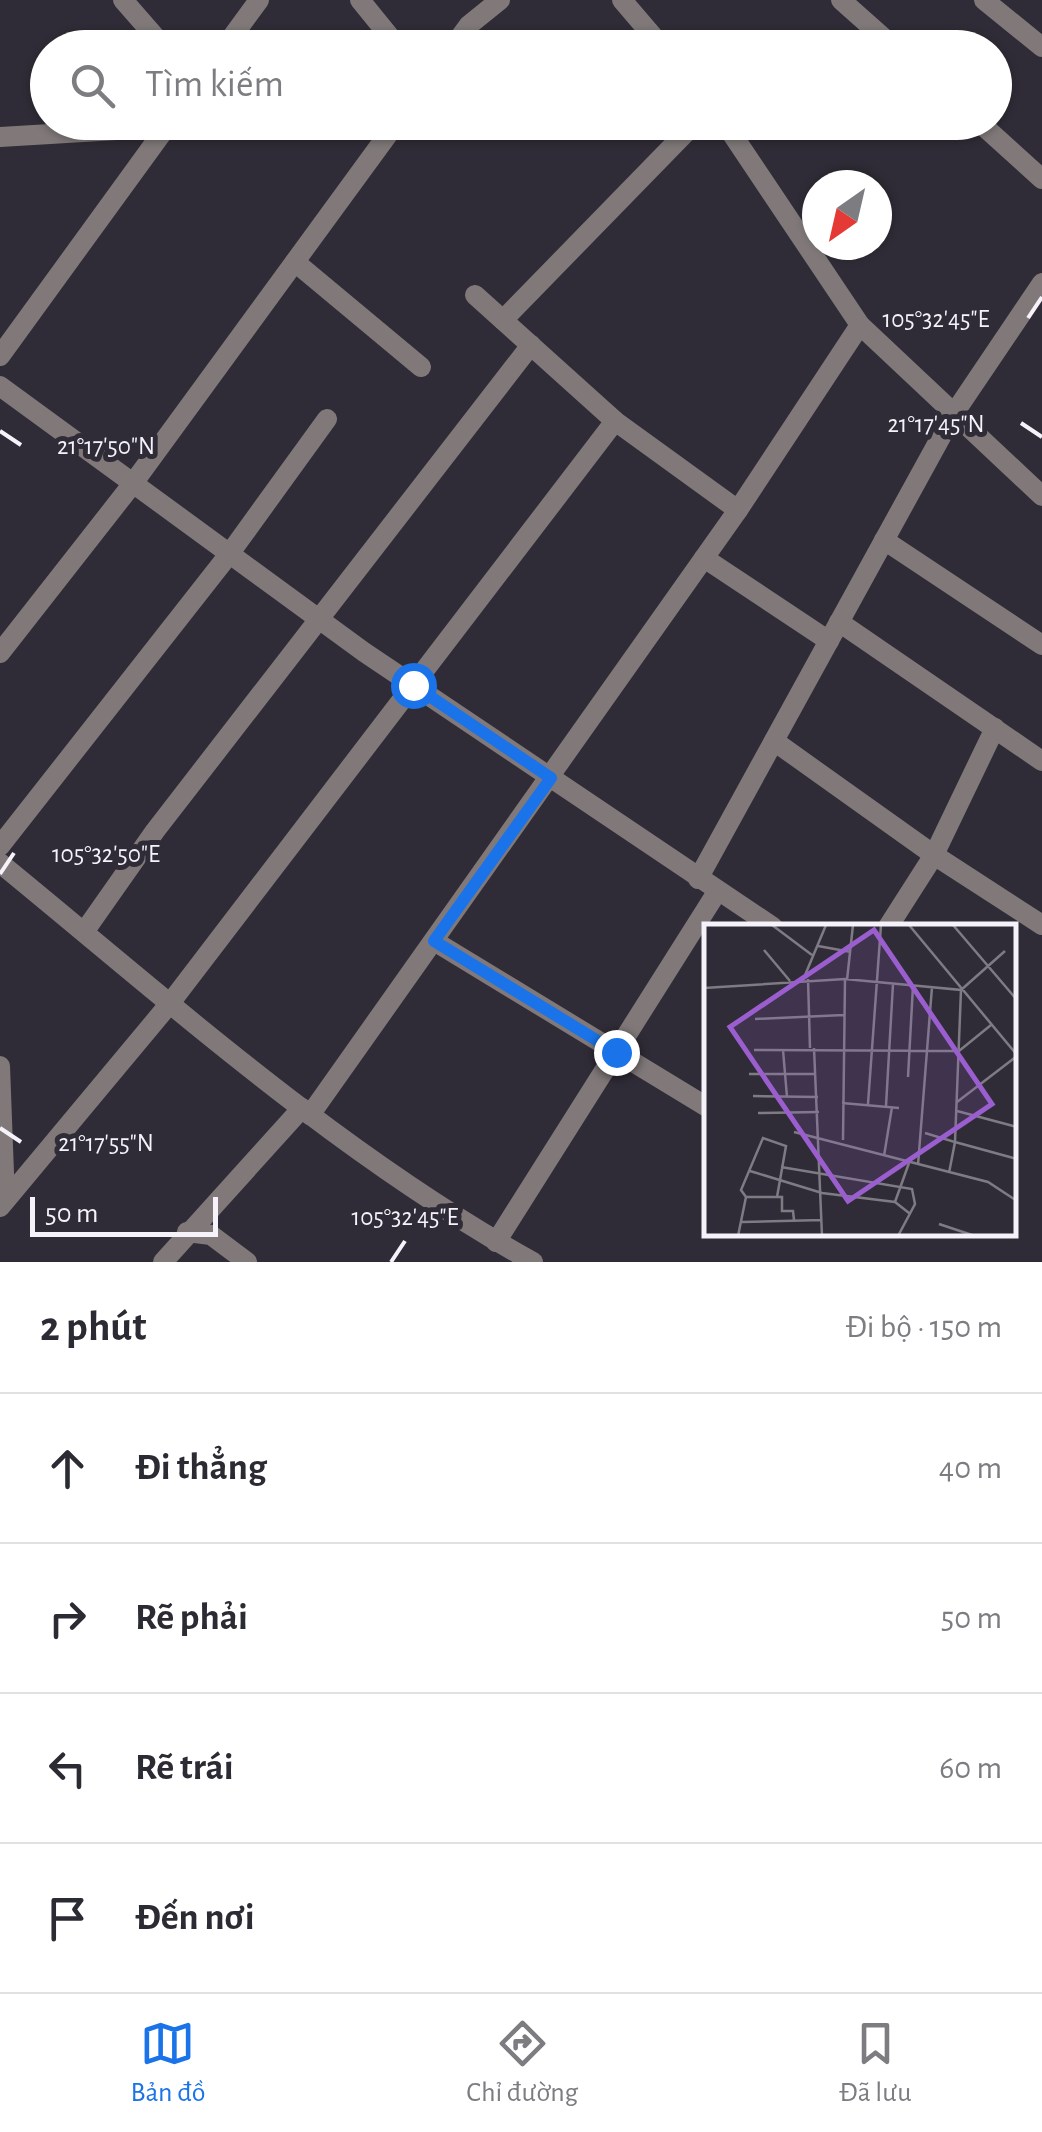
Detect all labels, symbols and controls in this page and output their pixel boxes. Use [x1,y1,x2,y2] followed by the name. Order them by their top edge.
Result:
[30,30,1012,140] search box
[65,58,120,113] icon: search
[145,66,284,104] text: Tìm kiếm
[802,170,892,260] north arrow
[883,307,989,332] text: 105°32'45"E
[887,412,985,437] text: 21°17'45"N
[57,434,155,459] text: 21°17'50"N
[391,663,437,709] route start
[52,842,160,867] text: 105°32'50"E
[704,924,1017,1237] inset map
[594,1030,640,1076] route end
[58,1131,154,1156] text: 21°17'55"N
[30,1192,218,1236] scale bar
[45,1200,99,1228] text: 50 m
[352,1205,458,1230] text: 105°32'45"E
[40,1306,146,1348] text: 2 phút
[845,1311,1002,1343] text: Đi bộ · 150 m
[40,1441,95,1496] icon: ahead
[135,1449,267,1487] text: Đi thẳng
[939,1452,1002,1484] text: 40 m
[40,1591,95,1646] icon: right
[135,1599,248,1637] text: Rẽ phải
[941,1602,1002,1634] text: 50 m
[40,1741,95,1796] icon: left
[135,1749,234,1787] text: Rẽ trái
[939,1752,1002,1784] text: 60 m
[40,1891,95,1946] icon: arrive
[135,1899,255,1937] text: Đến nơi
[130,2016,206,2110] tab: Bản đồ
[466,2016,578,2110] tab: Chỉ đường
[839,2016,912,2110] tab: Đã lưu

